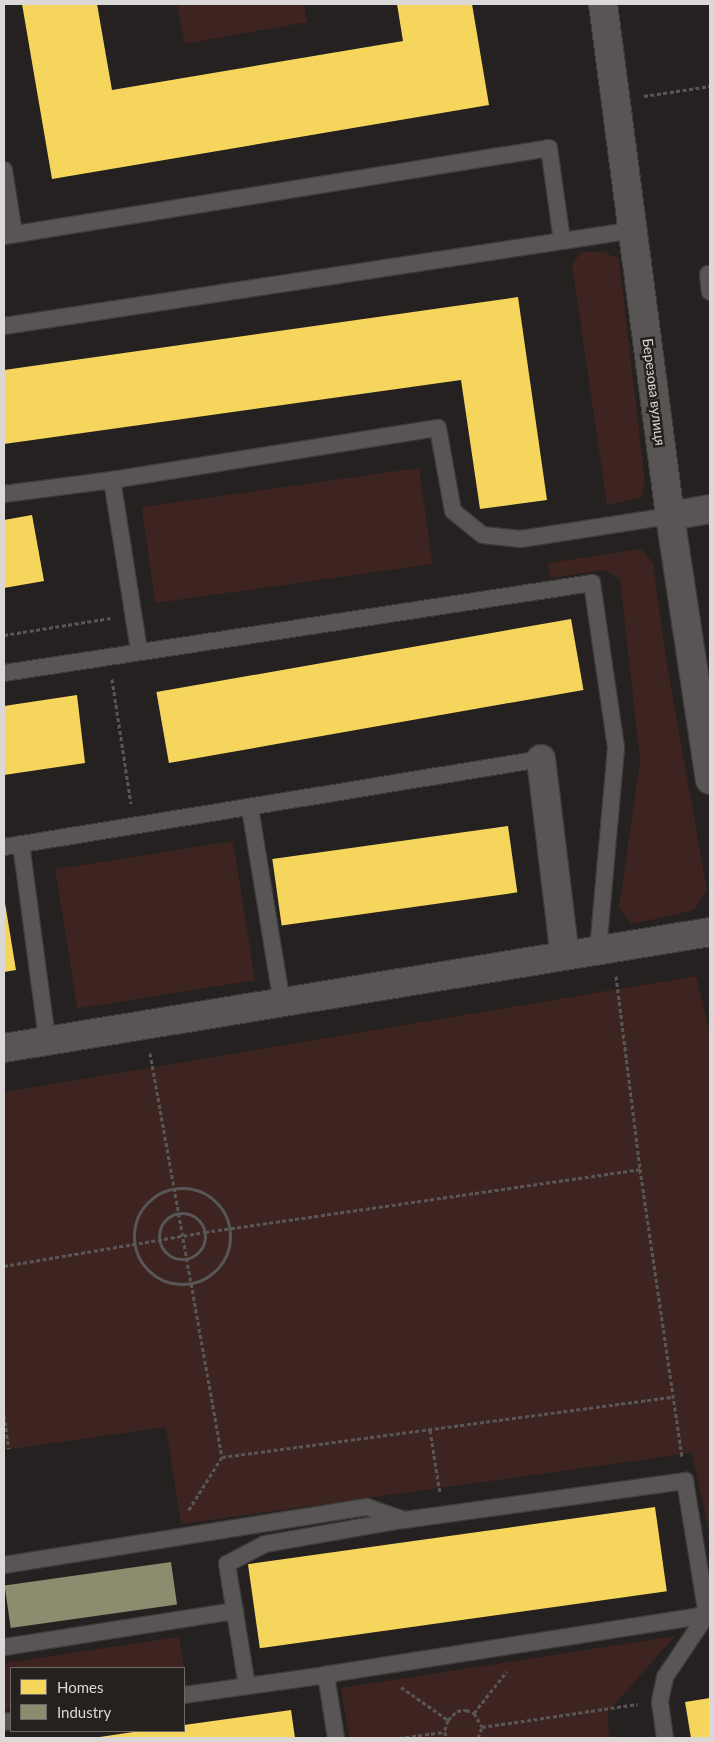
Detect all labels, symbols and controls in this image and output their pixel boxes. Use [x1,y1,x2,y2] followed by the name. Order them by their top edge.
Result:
[639,337,669,447] street label: Березова вулиця
[10,1667,185,1732] legend
[57,1678,103,1696] text: Homes
[57,1703,111,1721] text: Industry

